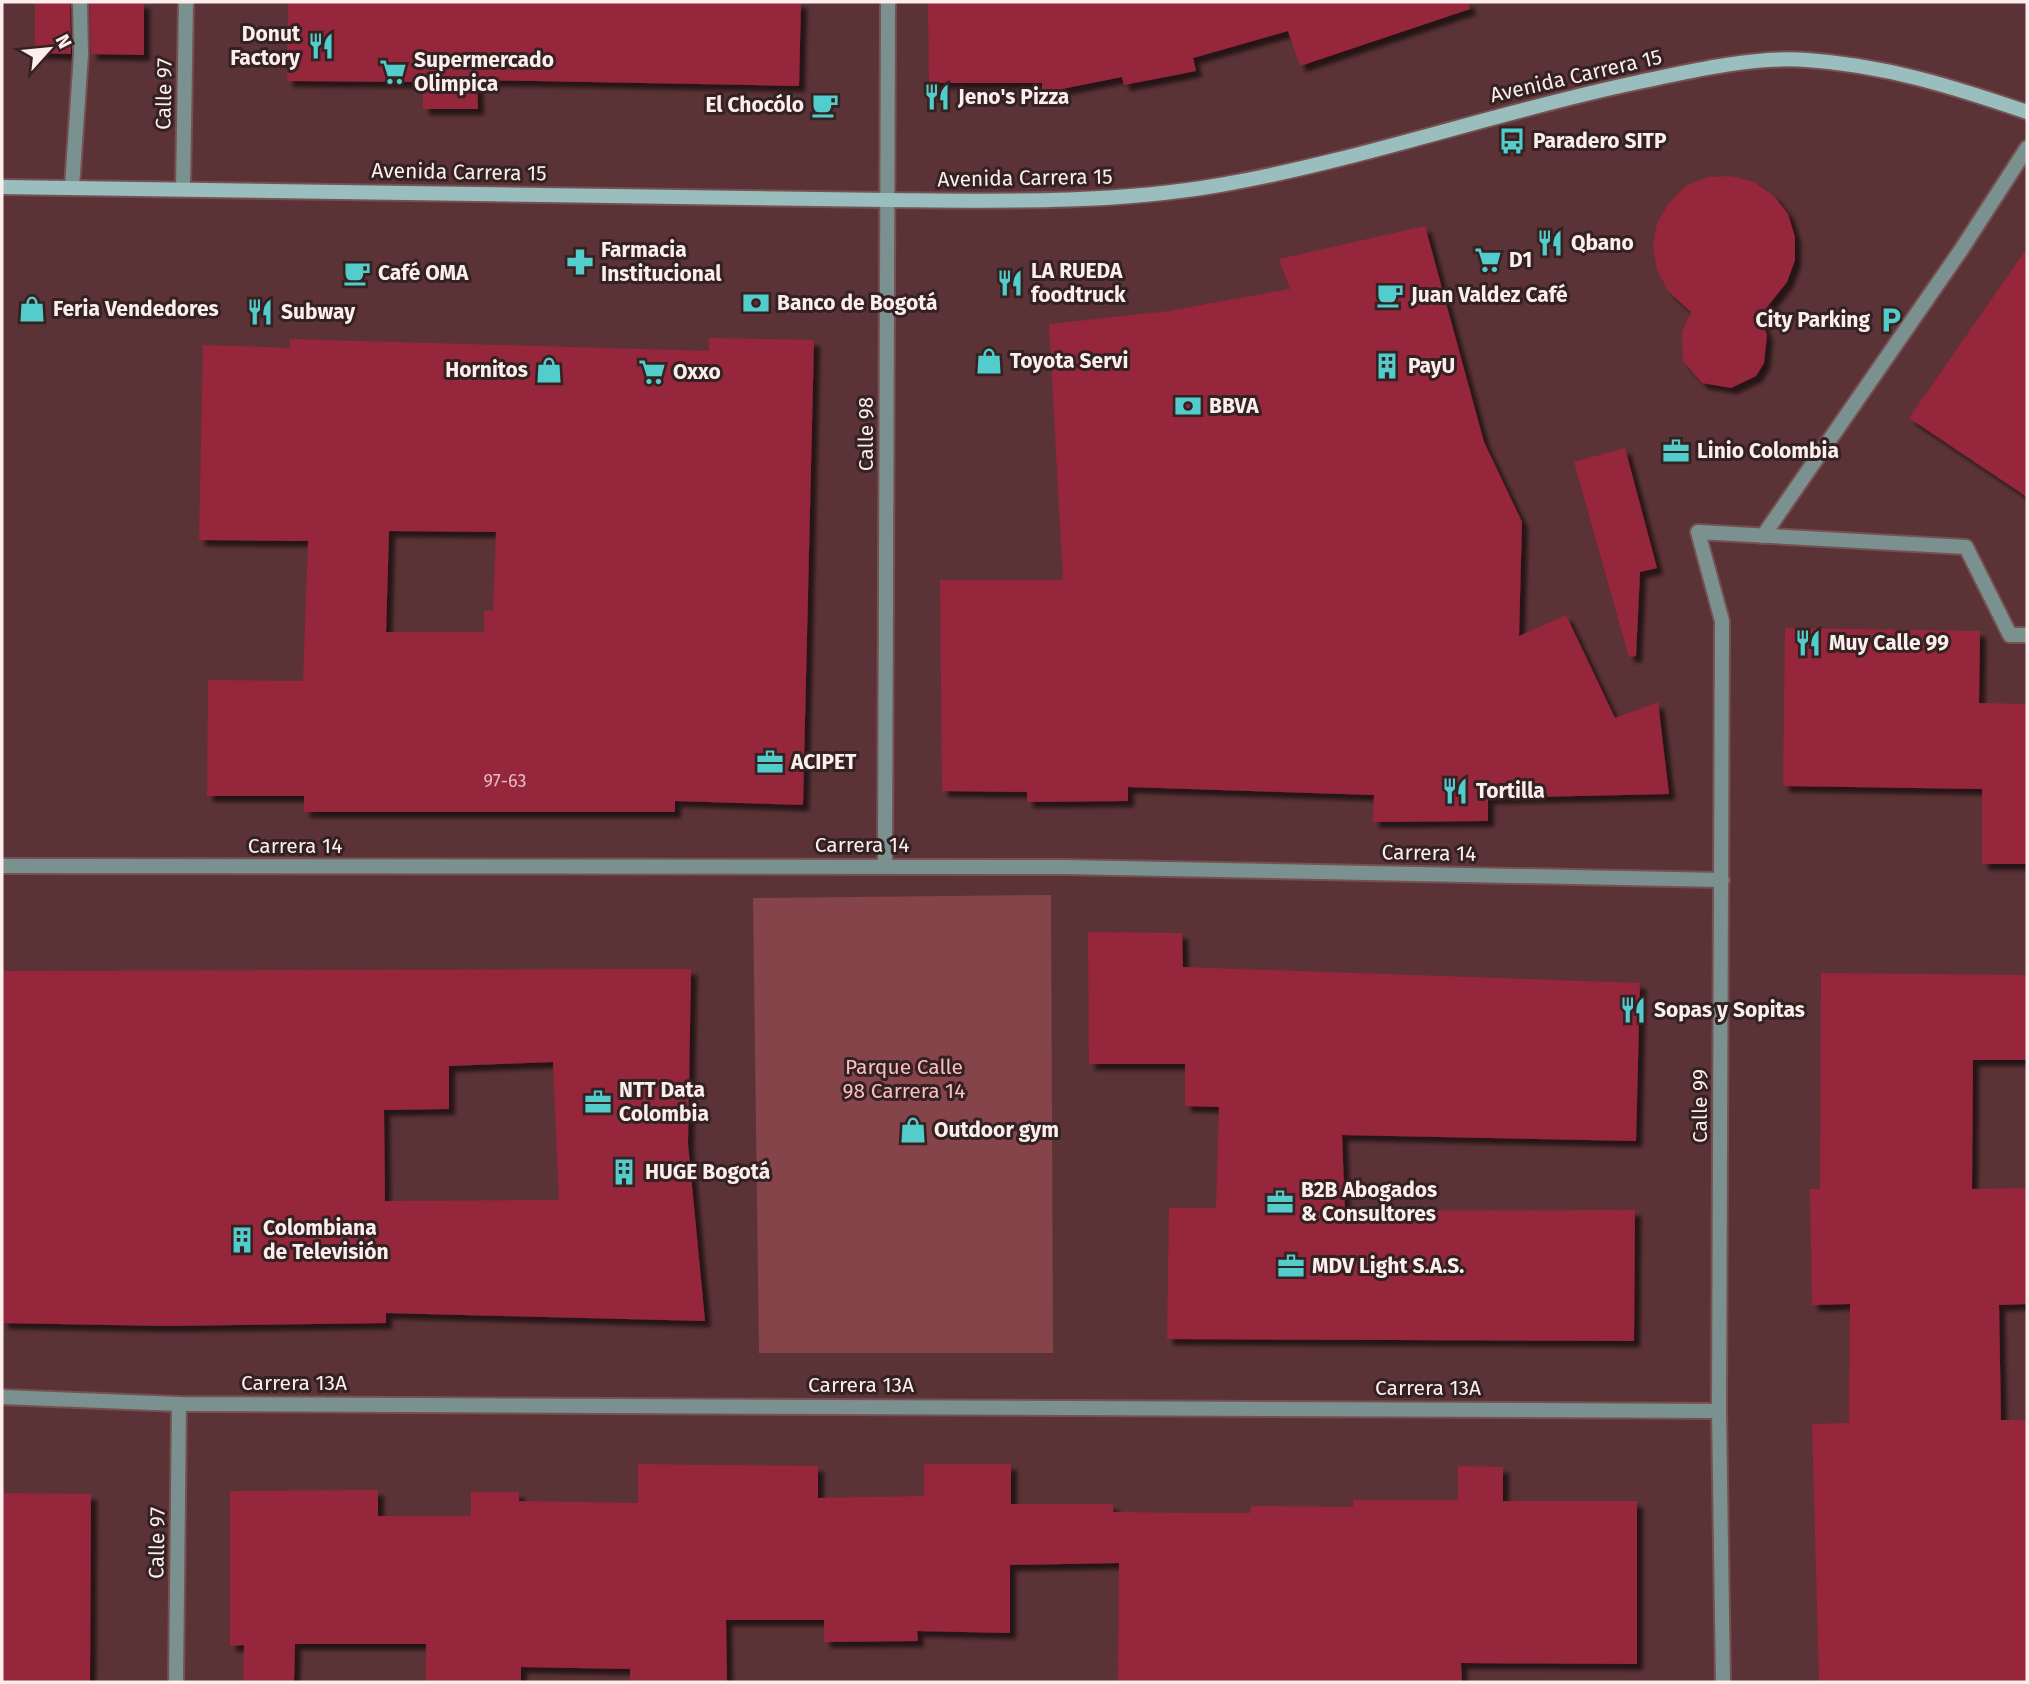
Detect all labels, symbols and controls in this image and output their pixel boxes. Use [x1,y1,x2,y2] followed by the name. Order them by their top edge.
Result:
[14,14,84,84] north arrow
[230,21,301,71] place label: Donut Factory
[51,31,77,52] text: N
[306,31,336,61] restaurant icon: Donut Factory
[1488,44,1664,108] street label: Avenida Carrera 15
[414,47,554,97] place label: Supermercado Olimpica
[378,57,408,87] supermarket icon: Supermercado Olimpica
[150,58,178,130] street label: Calle 97
[922,82,952,112] restaurant icon: Jeno's Pizza
[957,84,1069,110] place label: Jeno's Pizza
[810,90,840,120] cafe icon: El Chocólo
[705,92,804,118] place label: El Chocólo
[1497,126,1527,156] bus stop icon: Paradero SITP
[1533,128,1667,154] place label: Paradero SITP
[371,157,547,187] street label: Avenida Carrera 15
[937,163,1113,193] street label: Avenida Carrera 15
[1535,228,1565,258] restaurant icon: Qbano
[1571,230,1634,256] place label: Qbano
[601,237,722,287] place label: Farmacia Institucional
[1473,245,1503,275] supermarket icon: D1
[565,247,595,277] pharmacy icon: Farmacia Institucional
[1509,247,1532,273] place label: D1
[342,258,372,288] cafe icon: Café OMA
[1031,258,1126,308] place label: LA RUEDA foodtruck
[378,260,469,286] place label: Café OMA
[995,268,1025,298] restaurant icon: LA RUEDA foodtruck
[1375,280,1405,310] cafe icon: Juan Valdez Café
[1410,282,1568,308] place label: Juan Valdez Café
[741,288,771,318] bank icon: Banco de Bogotá
[777,290,938,316] place label: Banco de Bogotá
[17,294,47,324] shop icon: Feria Vendedores
[53,296,219,322] place label: Feria Vendedores
[245,297,275,327] restaurant icon: Subway
[281,299,355,325] place label: Subway
[1876,305,1906,335] parking icon: City Parking
[1756,307,1870,333] place label: City Parking
[974,346,1004,376] shop icon: Toyota Servi
[1010,348,1128,374] place label: Toyota Servi
[1372,351,1402,381] building icon: PayU
[1408,353,1455,379] place label: PayU
[534,355,564,385] shop icon: Hornitos
[445,357,528,383] place label: Hornitos
[637,357,667,387] supermarket icon: Oxxo
[673,359,721,385] place label: Oxxo
[1173,391,1203,421] bank icon: BBVA
[1209,393,1259,419] place label: BBVA
[853,397,879,471] street label: Calle 98
[1661,436,1691,466] office icon: Linio Colombia
[1697,438,1839,464] place label: Linio Colombia
[1793,628,1823,658] restaurant icon: Muy Calle 99
[1829,630,1949,656] place label: Muy Calle 99
[755,747,785,777] office icon: ACIPET
[790,749,857,775] place label: ACIPET
[484,770,526,792] house number: 97-63
[1440,776,1470,806] restaurant icon: Tortilla
[1476,778,1545,804] place label: Tortilla
[815,832,909,858] street label: Carrera 14
[248,833,342,859] street label: Carrera 14
[1381,839,1477,867] street label: Carrera 14
[1618,995,1648,1025] restaurant icon: Sopas y Sopitas
[1654,997,1805,1023] place label: Sopas y Sopitas
[843,1054,965,1104] park label: Parque Calle 98 Carrera 14
[1687,1069,1713,1143] street label: Calle 99
[619,1077,709,1127] place label: NTT Data Colombia
[583,1087,613,1117] office icon: NTT Data Colombia
[898,1115,928,1145] shop icon: Outdoor gym
[934,1117,1059,1143] place label: Outdoor gym
[609,1157,639,1187] building icon: HUGE Bogotá
[645,1159,770,1185] place label: HUGE Bogotá
[1301,1177,1437,1227] place label: B2B Abogados & Consultores
[1265,1187,1295,1217] office icon: B2B Abogados & Consultores
[263,1215,389,1265] place label: Colombiana de Televisión
[227,1225,257,1255] building icon: Colombiana de Televisión
[1276,1251,1306,1281] office icon: MDV Light S.A.S.
[1312,1253,1464,1279] place label: MDV Light S.A.S.
[241,1370,347,1396] street label: Carrera 13A
[808,1372,914,1398] street label: Carrera 13A
[1375,1375,1481,1401] street label: Carrera 13A
[143,1507,171,1579] street label: Calle 97

